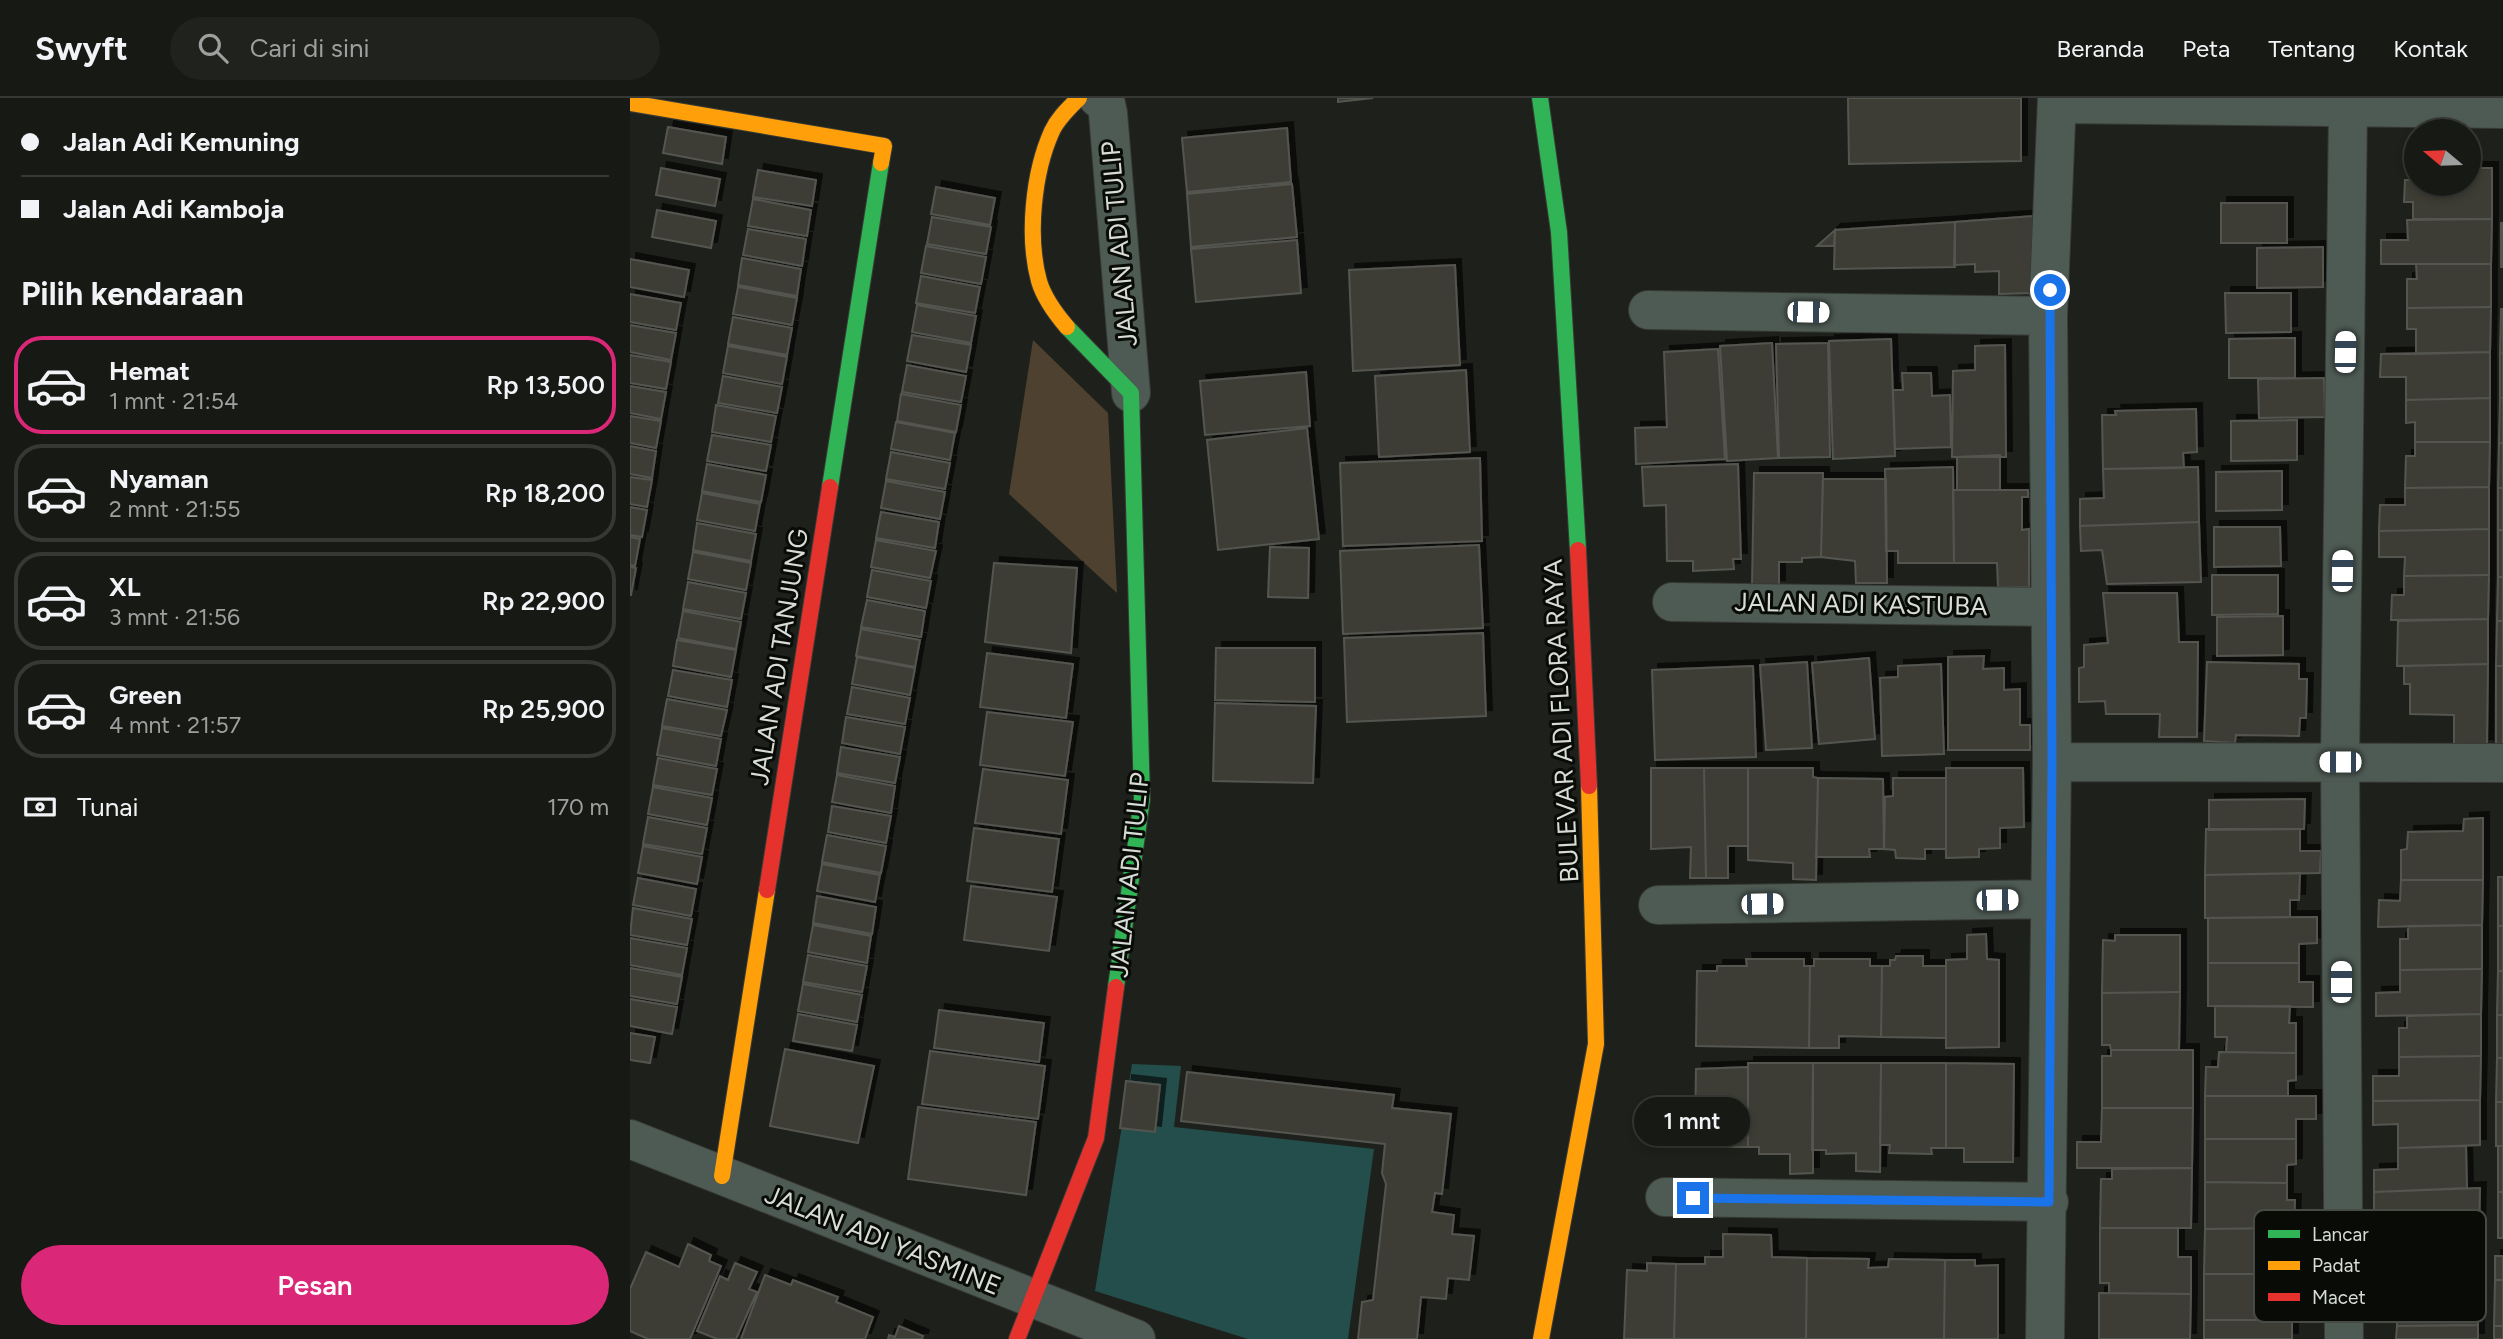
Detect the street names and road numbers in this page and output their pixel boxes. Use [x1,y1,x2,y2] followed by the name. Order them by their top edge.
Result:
[1094,140,1144,348] street label: JALAN ADI TULIP
[743,526,815,788] street label: JALAN ADI TANJUNG
[1537,558,1585,884] street label: BULEVAR ADI FLORA RAYA
[1734,586,1988,622] street label: JALAN ADI KASTUBA
[1102,771,1156,979] street label: JALAN ADI TULIP
[760,1178,1006,1302] street label: JALAN ADI YASMINE

